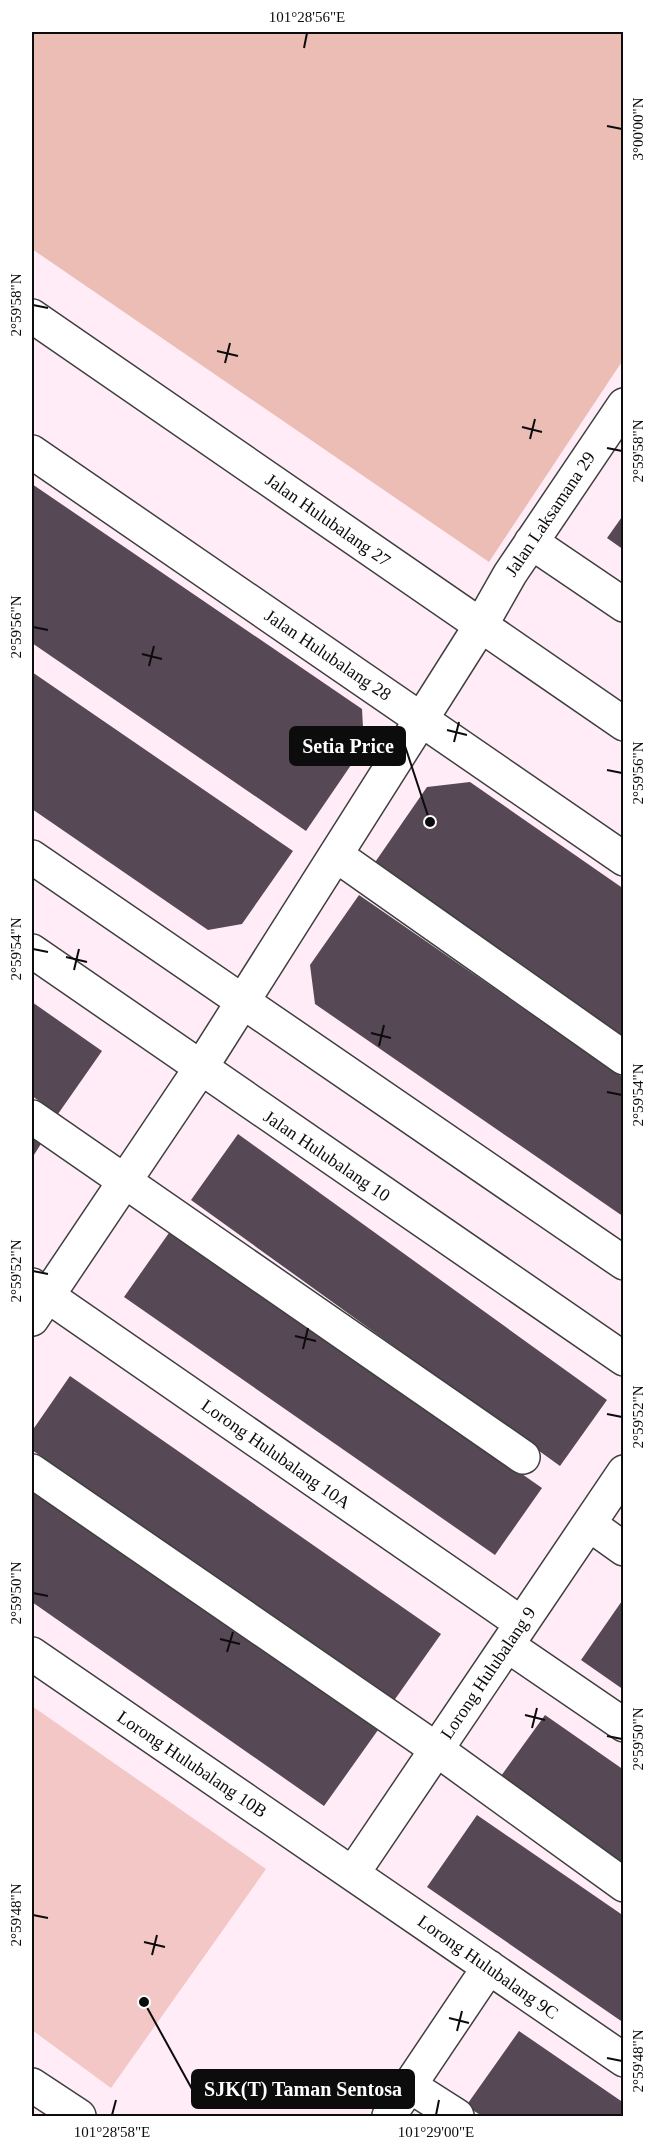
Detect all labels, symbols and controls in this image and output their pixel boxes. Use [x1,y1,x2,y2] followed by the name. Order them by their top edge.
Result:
[269,9,345,25] text: 101°28'56"E
[630,97,646,161] text: 3°00'00"N
[8,273,24,337] text: 2°59'58"N
[630,419,646,483] text: 2°59'58"N
[501,448,599,580] street label: Jalan Laksamana 29
[262,469,394,571] street label: Jalan Hulubalang 27
[8,595,24,659] text: 2°59'56"N
[261,605,395,705] street label: Jalan Hulubalang 28
[290,727,405,765] callout: Setia Price
[302,735,394,757] text: Setia Price
[630,741,646,805] text: 2°59'56"N
[8,917,24,981] text: 2°59'54"N
[630,1063,646,1127] text: 2°59'54"N
[260,1106,394,1206] street label: Jalan Hulubalang 10
[8,1239,24,1303] text: 2°59'52"N
[630,1385,646,1449] text: 2°59'52"N
[198,1395,354,1513] street label: Lorong Hulubalang 10A
[8,1561,24,1625] text: 2°59'50"N
[436,1603,540,1743] street label: Lorong Hulubalang 9
[113,1707,271,1821] street label: Lorong Hulubalang 10B
[630,1707,646,1771] text: 2°59'50"N
[8,1883,24,1947] text: 2°59'48"N
[414,1911,562,2023] street label: Lorong Hulubalang 9C
[630,2029,646,2093] text: 2°59'48"N
[192,2070,414,2108] callout: SJK(T) Taman Sentosa
[204,2078,402,2101] text: SJK(T) Taman Sentosa
[74,2124,150,2140] text: 101°28'58"E
[398,2124,474,2140] text: 101°29'00"E

